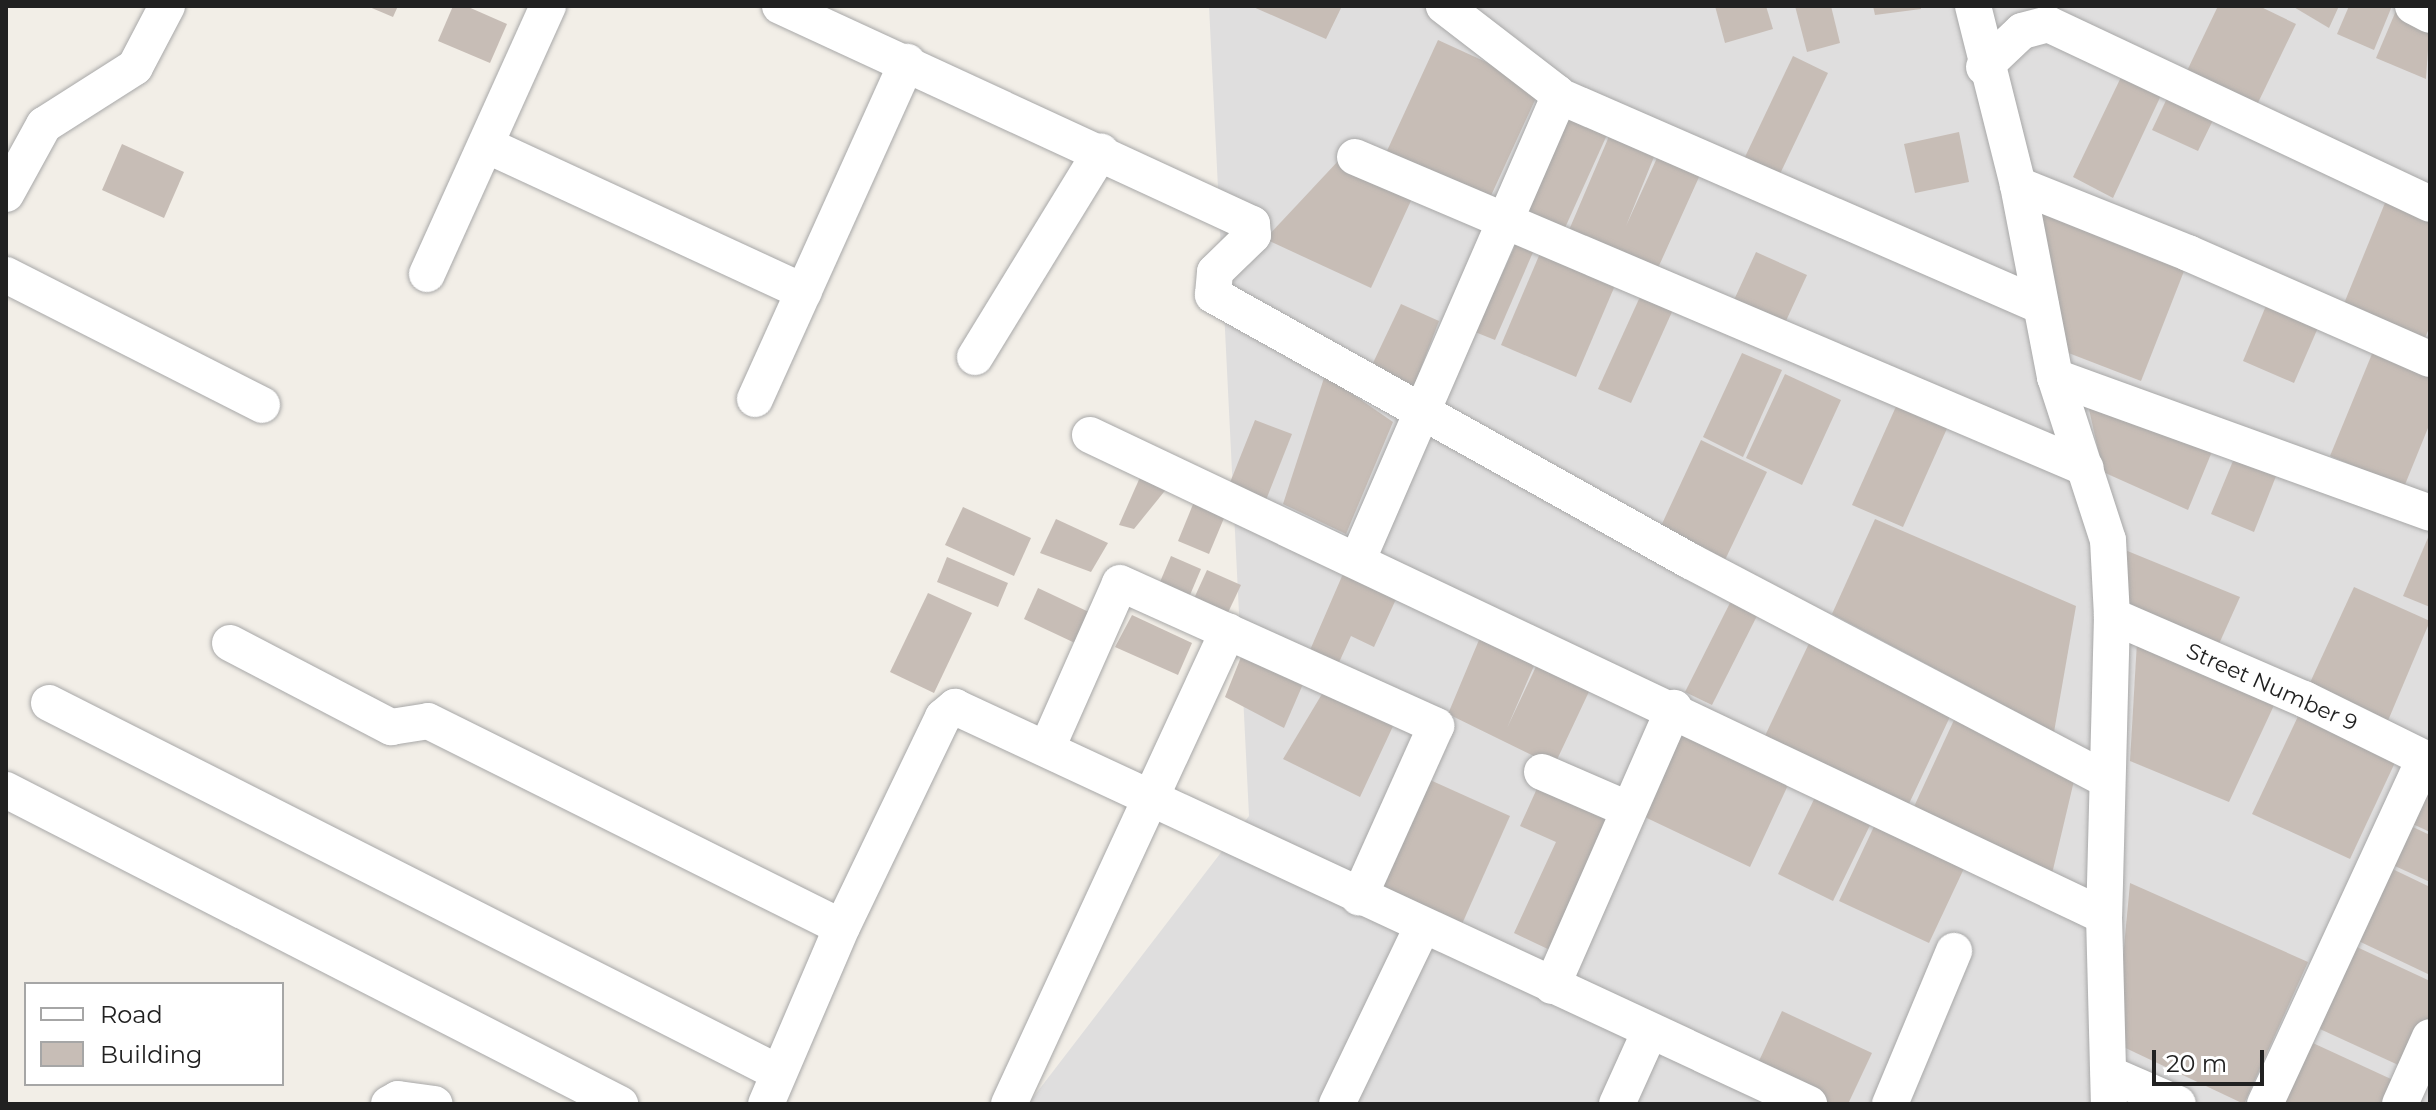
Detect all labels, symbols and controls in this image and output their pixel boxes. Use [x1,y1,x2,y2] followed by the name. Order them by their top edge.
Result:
[2182,637,2362,737] street label: Street Number 9
[24,982,284,1086] legend
[100,1000,163,1029] text: Road
[2156,1034,2268,1084] scale bar
[100,1040,203,1069] text: Building
[2166,1049,2227,1078] text: 20 m

